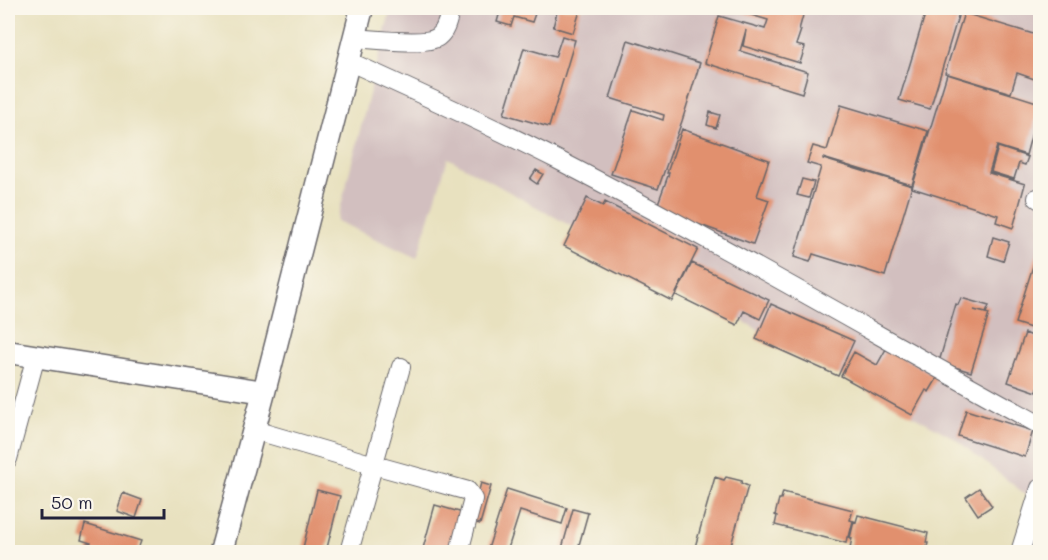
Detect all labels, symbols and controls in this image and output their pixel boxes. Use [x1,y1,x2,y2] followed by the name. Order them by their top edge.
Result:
[42,482,164,520] scale bar
[51,490,93,514] text: 50 m

